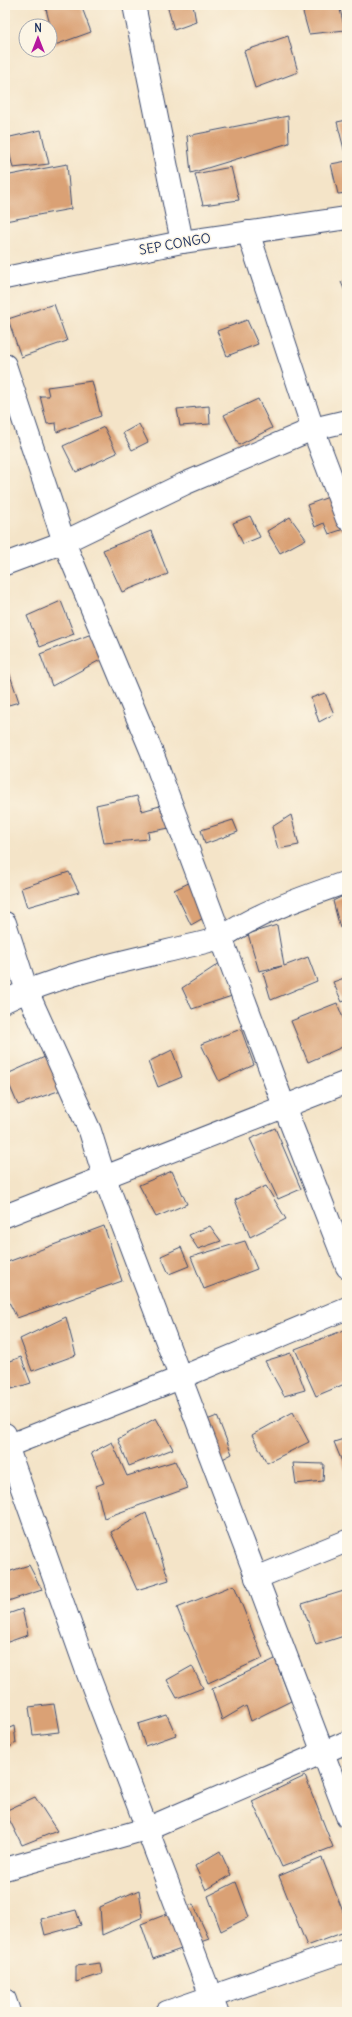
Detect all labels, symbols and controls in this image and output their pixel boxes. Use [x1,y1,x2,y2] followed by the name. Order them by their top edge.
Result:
[18,18,58,58] north arrow
[34,21,42,35] text: N
[138,229,212,259] street label: SEP CONGO

